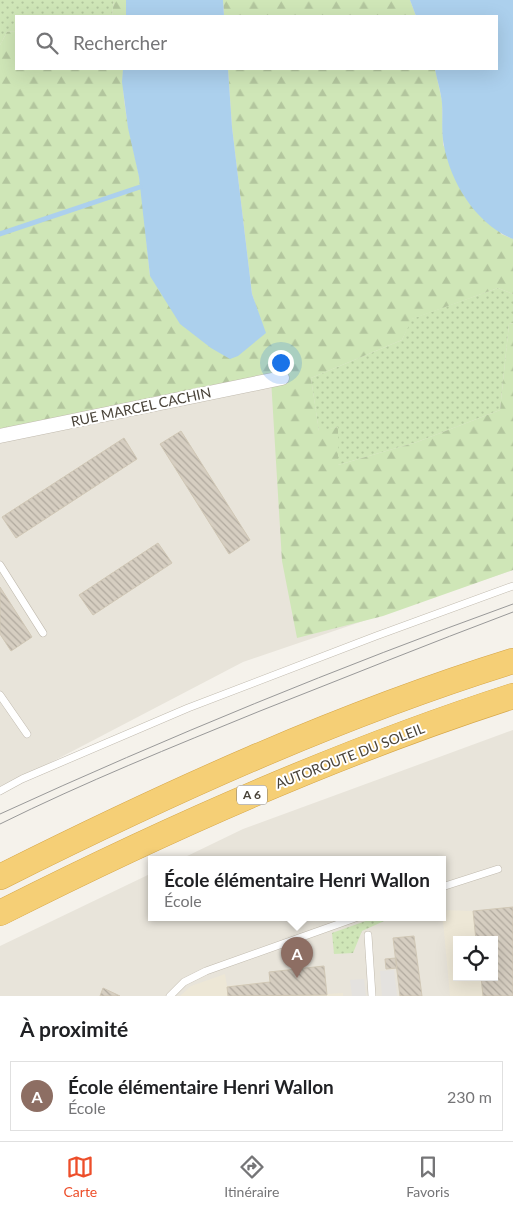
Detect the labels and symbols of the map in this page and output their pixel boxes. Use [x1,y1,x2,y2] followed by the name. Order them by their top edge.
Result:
[268,350,294,376] your location
[69,383,213,430] street label: RUE MARCEL CACHIN
[273,719,427,792] street label: AUTOROUTE DU SOLEIL
[237,786,267,804] road number: A 6
[281,937,313,978] pin: A

